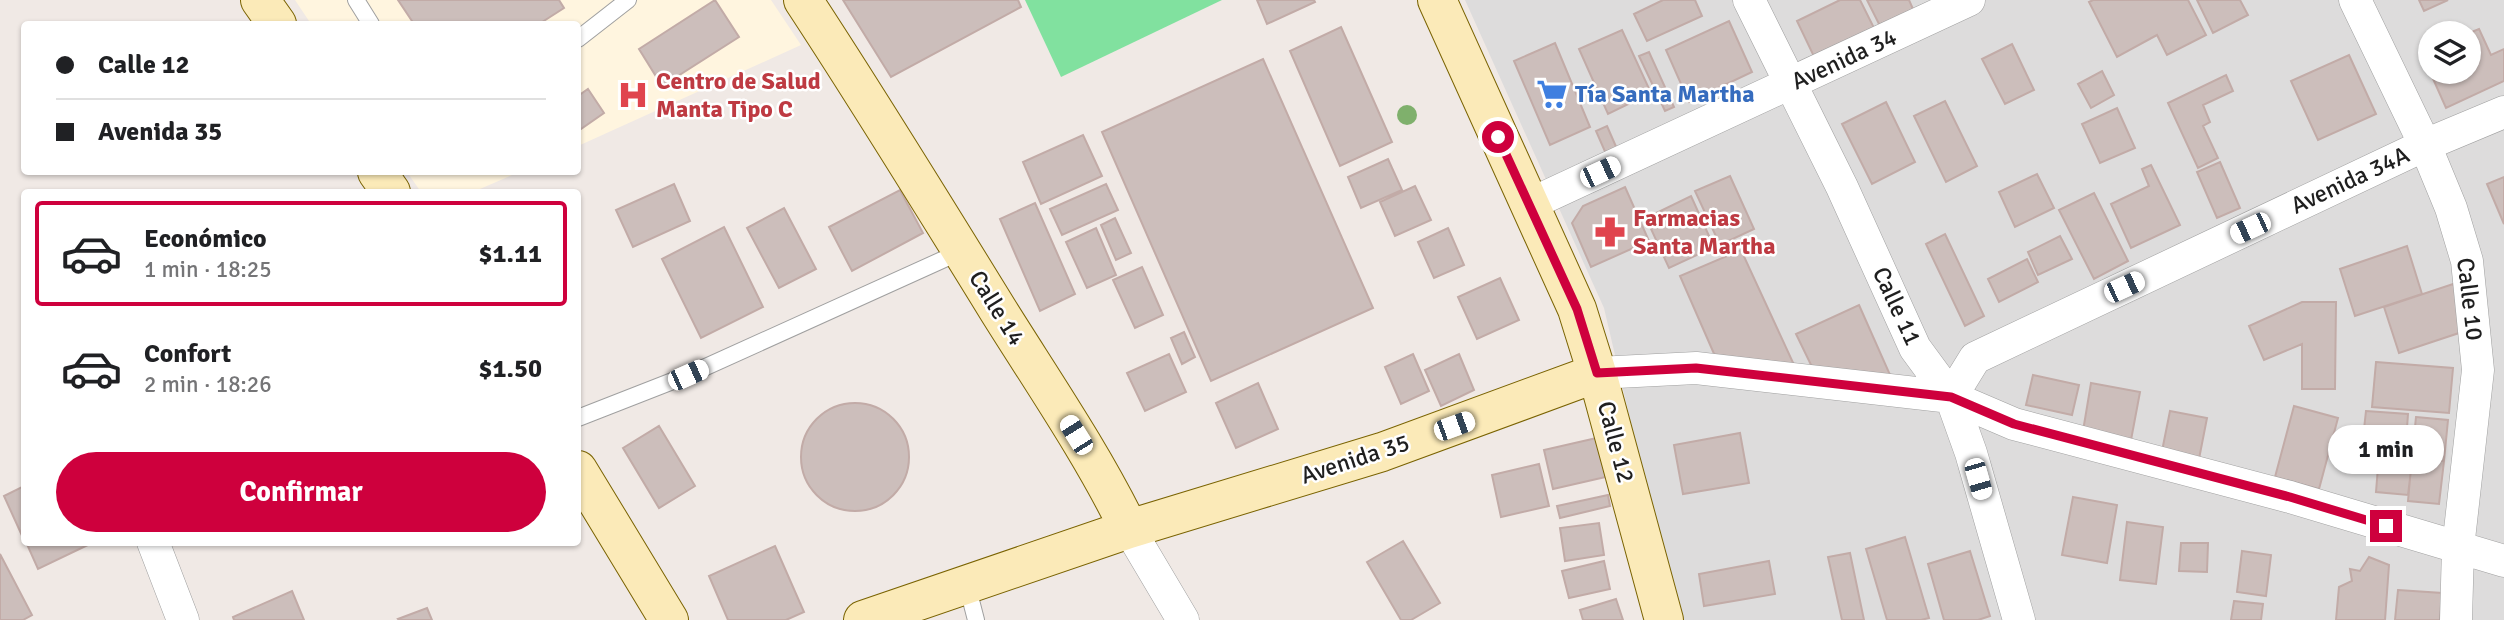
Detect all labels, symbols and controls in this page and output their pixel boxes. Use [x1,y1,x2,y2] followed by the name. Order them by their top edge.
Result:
[2418,21,2481,84] map controls
[2418,21,2481,84] button: layers
[1787,22,1901,96] street label: Avenida 34
[98,49,190,81] text: Calle 12
[656,66,821,124] place label: Centro de Salud Manta Tipo C
[1535,77,1569,111] supermarket icon: Tía Santa Martha
[616,78,650,112] hospital icon: Centro de Salud Manta Tipo C
[1575,79,1754,109] place label: Tía Santa Martha
[98,116,222,148] text: Avenida 35
[1482,121,1514,153] route start
[2286,139,2414,220] street label: Avenida 34A
[1577,154,1624,190] car
[1633,203,1775,261] place label: Farmacias Santa Martha
[2227,210,2274,246] car
[1593,215,1627,249] pharmacy icon: Farmacias Santa Martha
[60,222,123,285] icon: car
[144,223,267,255] text: Económico
[478,238,542,270] text: $1.11
[144,255,272,284] text: 1 min · 18:25
[2450,256,2490,342] street label: Calle 10
[1866,262,1928,350] street label: Calle 11
[962,265,1032,351] street label: Calle 14
[2101,269,2148,305] car
[60,337,123,400] icon: car
[144,338,231,370] text: Confort
[478,353,542,385] text: $1.50
[665,357,712,393] car
[144,370,272,399] text: 2 min · 18:26
[1591,398,1641,486] street label: Calle 12
[1431,409,1478,443] car
[1056,412,1097,458] car
[2328,424,2444,474] callout: 1 min
[1297,427,1413,491] street label: Avenida 35
[2358,435,2414,464] text: 1 min
[56,452,546,532] button: Confirmar
[1963,456,1994,502] car
[2370,510,2402,542] route end

